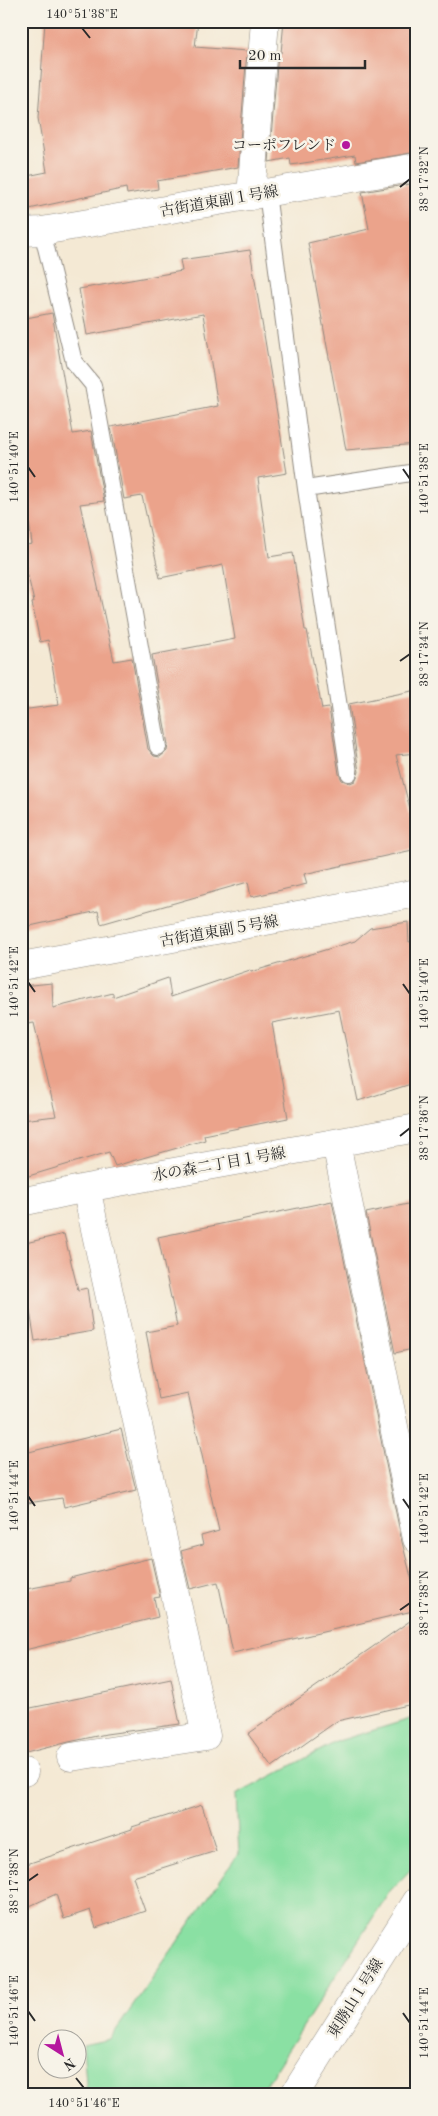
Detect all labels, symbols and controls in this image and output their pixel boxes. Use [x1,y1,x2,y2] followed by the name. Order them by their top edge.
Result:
[46,8,118,21] text: 140°51'38"E
[240,38,366,70] scale bar
[248,49,282,64] text: 20 m
[232,138,336,154] place label: コーポフレンド
[340,139,352,151] marker: コーポフレンド
[419,146,431,212] text: 38°17'32"N
[159,183,280,220] street label: 古街道東副１号線
[8,431,21,503] text: 140°51'40"E
[418,443,431,515] text: 140°51'38"E
[419,621,431,687] text: 38°17'34"N
[159,913,280,950] street label: 古街道東副５号線
[8,946,21,1018] text: 140°51'42"E
[418,958,431,1030] text: 140°51'40"E
[419,1095,431,1161] text: 38°17'36"N
[151,1144,287,1185] street label: 水の森二丁目１号線
[8,1460,21,1532] text: 140°51'44"E
[418,1473,431,1545] text: 140°51'42"E
[419,1570,431,1636] text: 38°17'38"N
[9,1848,21,1914] text: 38°17'38"N
[324,1956,386,2041] street label: 東勝山１号線
[8,1975,21,2047] text: 140°51'46"E
[418,1987,431,2059] text: 140°51'44"E
[38,2028,88,2078] north arrow
[60,2055,77,2073] text: N
[48,2097,120,2110] text: 140°51'46"E

